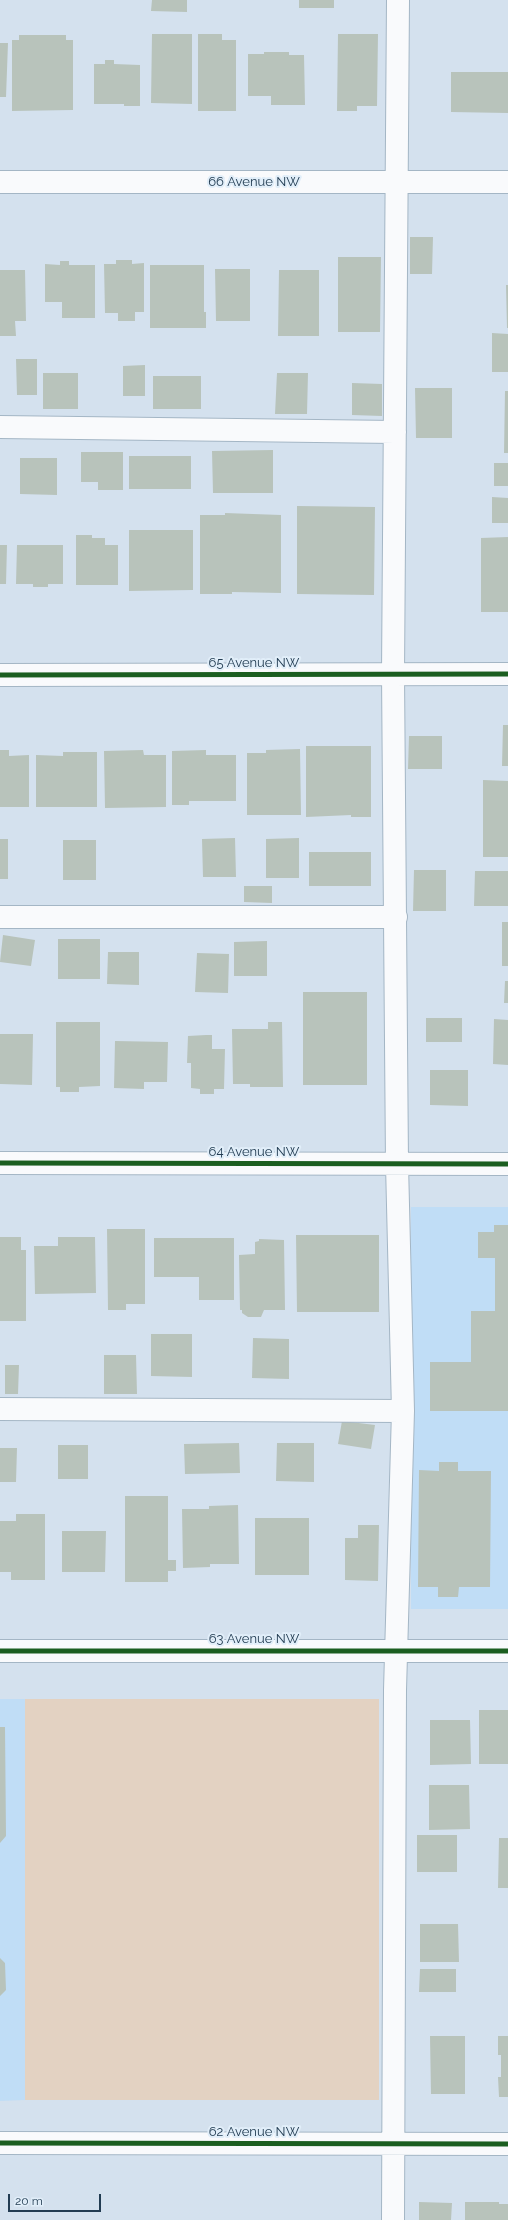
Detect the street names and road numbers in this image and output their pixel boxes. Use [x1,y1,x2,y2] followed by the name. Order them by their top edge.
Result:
[208,174,300,190] street label: 66 Avenue NW
[209,655,299,671] street label: 65 Avenue NW
[209,1144,299,1160] street label: 64 Avenue NW
[209,1631,299,1647] street label: 63 Avenue NW
[209,2124,299,2140] street label: 62 Avenue NW

